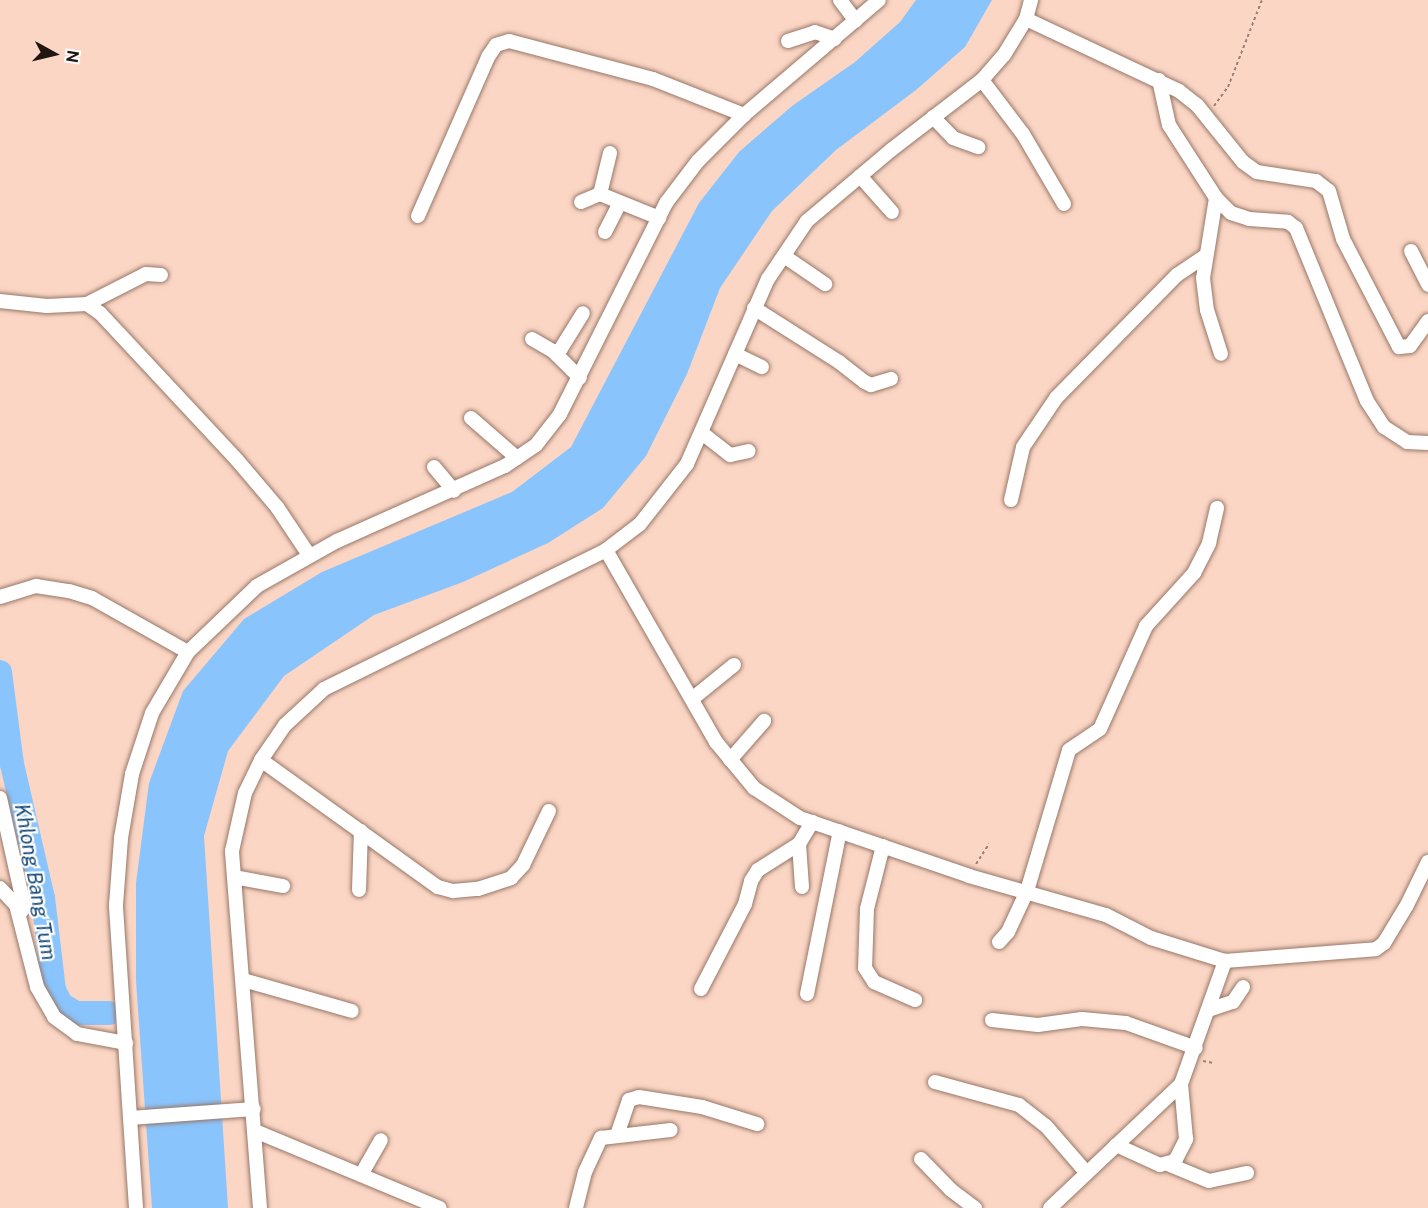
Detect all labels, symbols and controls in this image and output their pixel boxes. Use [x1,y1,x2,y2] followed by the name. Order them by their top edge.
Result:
[24,24,84,84] north arrow
[62,49,83,64] text: N
[9,802,61,962] water label: Khlong Bang Tum

